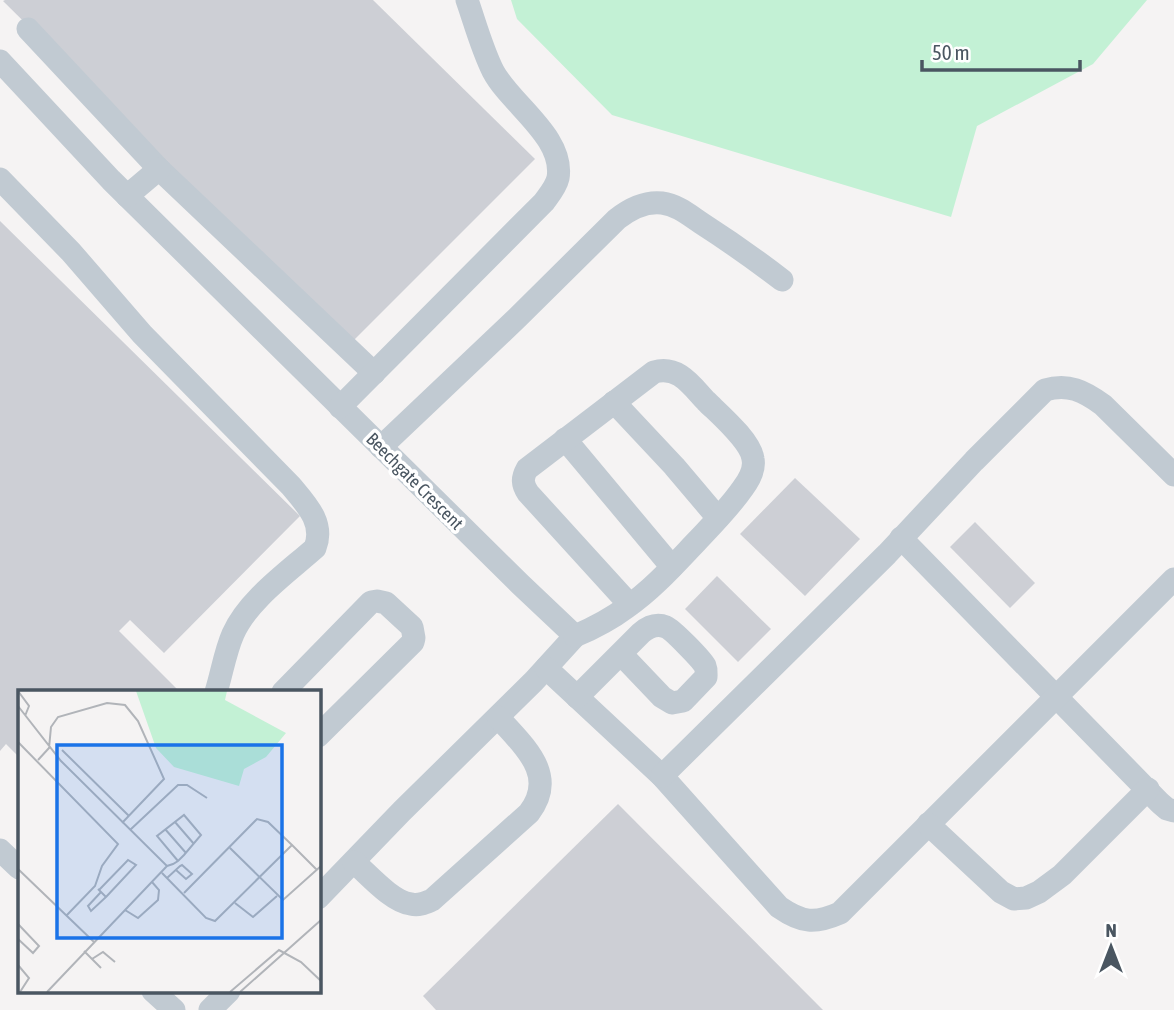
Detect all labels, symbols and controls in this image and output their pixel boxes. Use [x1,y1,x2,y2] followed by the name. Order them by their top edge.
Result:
[922,28,1080,72] scale bar
[932,40,970,64] text: 50 m
[362,428,468,534] street label: Beechgate Crescent
[18,690,320,992] inset map
[1076,912,1146,982] north arrow
[1105,919,1117,941] text: N

